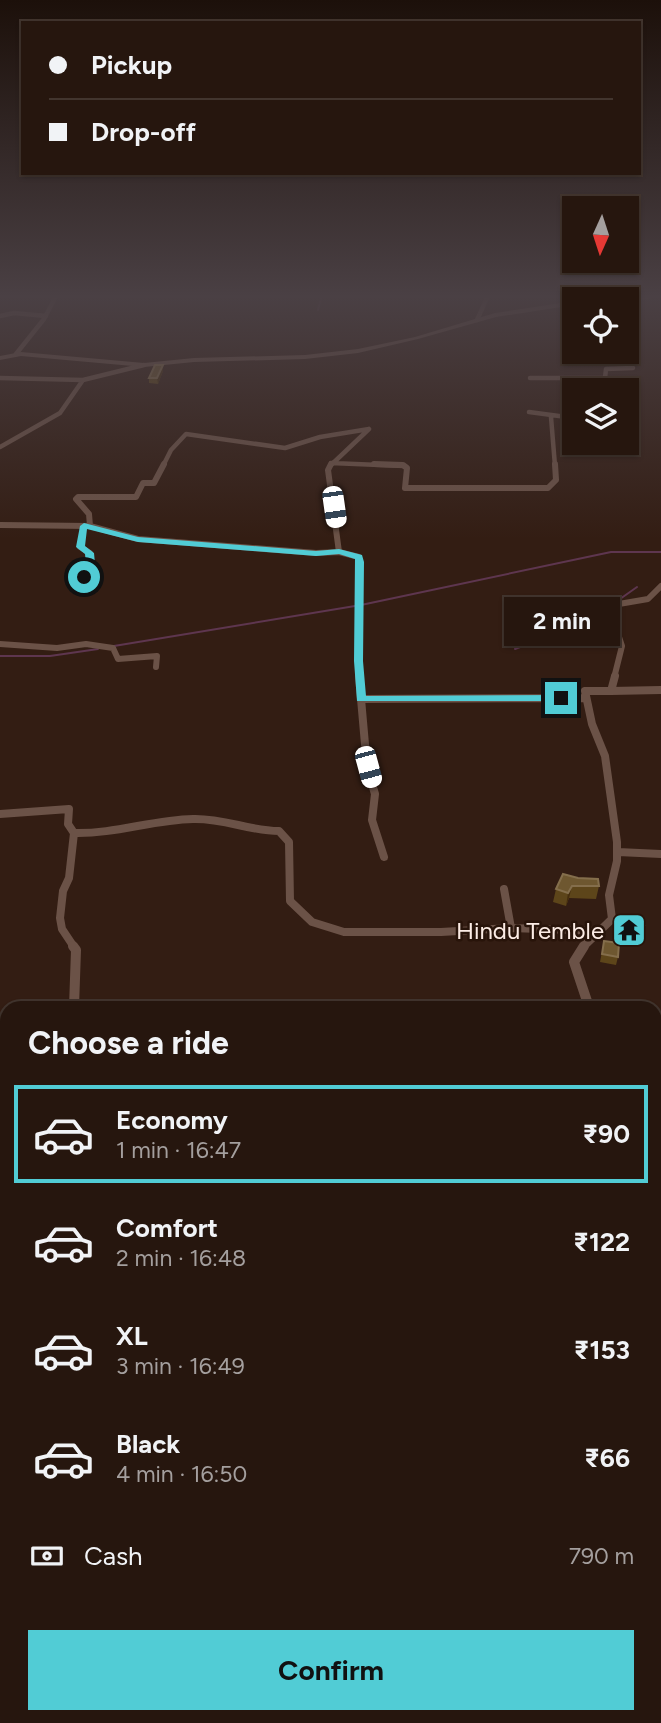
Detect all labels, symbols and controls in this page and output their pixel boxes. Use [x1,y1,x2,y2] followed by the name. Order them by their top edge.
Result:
[91,49,172,81] text: Pickup
[91,116,196,148] text: Drop-off
[562,196,639,273] north arrow
[562,196,639,455] map controls
[562,287,639,364] button: locate
[562,378,639,455] button: layers
[321,485,348,529] car
[68,561,100,593] route start
[503,596,619,646] callout: 2 min
[533,607,591,635] text: 2 min
[545,682,577,714] route end
[353,744,384,790] car
[610,911,648,949] temple icon: Hindu Temble
[456,916,604,945] place label: Hindu Temble
[28,1024,229,1062] text: Choose a ride
[32,1103,95,1166] icon: car
[116,1104,228,1136] text: Economy
[582,1118,630,1150] text: ₹90
[116,1136,241,1164] text: 1 min · 16:47
[32,1211,95,1274] icon: car
[116,1212,218,1244] text: Comfort
[573,1226,630,1258] text: ₹122
[116,1244,246,1272] text: 2 min · 16:48
[32,1319,95,1382] icon: car
[116,1320,148,1352] text: XL
[574,1334,630,1366] text: ₹153
[116,1352,245,1380] text: 3 min · 16:49
[32,1427,95,1490] icon: car
[116,1428,180,1460] text: Black
[584,1442,630,1474] text: ₹66
[116,1460,247,1488] text: 4 min · 16:50
[28,1537,66,1575] icon: cash
[84,1540,143,1572] text: Cash
[569,1542,634,1570] text: 790 m
[28,1630,634,1710] button: Confirm

